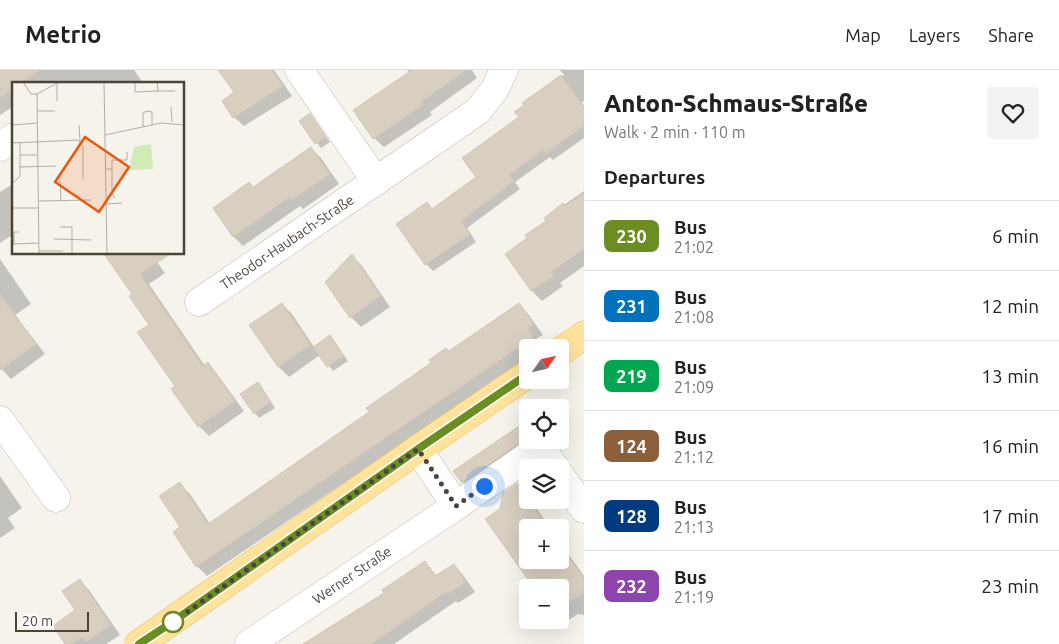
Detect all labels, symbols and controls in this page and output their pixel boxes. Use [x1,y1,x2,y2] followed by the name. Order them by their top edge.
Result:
[25,21,102,48] text: Metrio
[845,25,881,45] text: Map
[909,25,960,45] text: Layers
[988,25,1034,45] text: Share
[12,82,185,255] inset map
[987,87,1039,139] button: heart
[604,90,868,117] text: Anton-Schmaus-Straße
[604,123,746,141] text: Walk · 2 min · 110 m
[604,166,705,188] text: Departures
[217,191,357,293] street label: Theodor-Haubach-Straße
[674,216,707,238] text: Bus
[992,225,1039,247] text: 6 min
[616,226,647,246] text: 230
[674,238,714,256] text: 21:02
[674,286,707,308] text: Bus
[981,295,1039,317] text: 12 min
[616,296,647,316] text: 231
[674,308,714,326] text: 21:08
[519,339,569,389] north arrow
[519,339,569,629] map controls
[674,356,707,378] text: Bus
[981,365,1039,387] text: 13 min
[616,366,647,386] text: 219
[674,378,714,396] text: 21:09
[519,399,569,449] button: locate
[674,426,707,448] text: Bus
[981,435,1039,457] text: 16 min
[616,436,647,456] text: 124
[674,448,714,466] text: 21:12
[519,459,569,509] button: layers
[472,474,497,499] your location
[674,496,707,518] text: Bus
[981,505,1039,527] text: 17 min
[616,506,647,526] text: 128
[674,518,714,536] text: 21:13
[519,519,569,569] button: +
[310,543,394,607] street label: Werner Straße
[674,566,707,588] text: Bus
[981,575,1039,597] text: 23 min
[616,576,647,596] text: 232
[519,579,569,629] button: −
[674,588,714,606] text: 21:19
[15,609,89,632] scale bar
[162,611,184,633] unlabelled marker
[22,613,53,629] text: 20 m

